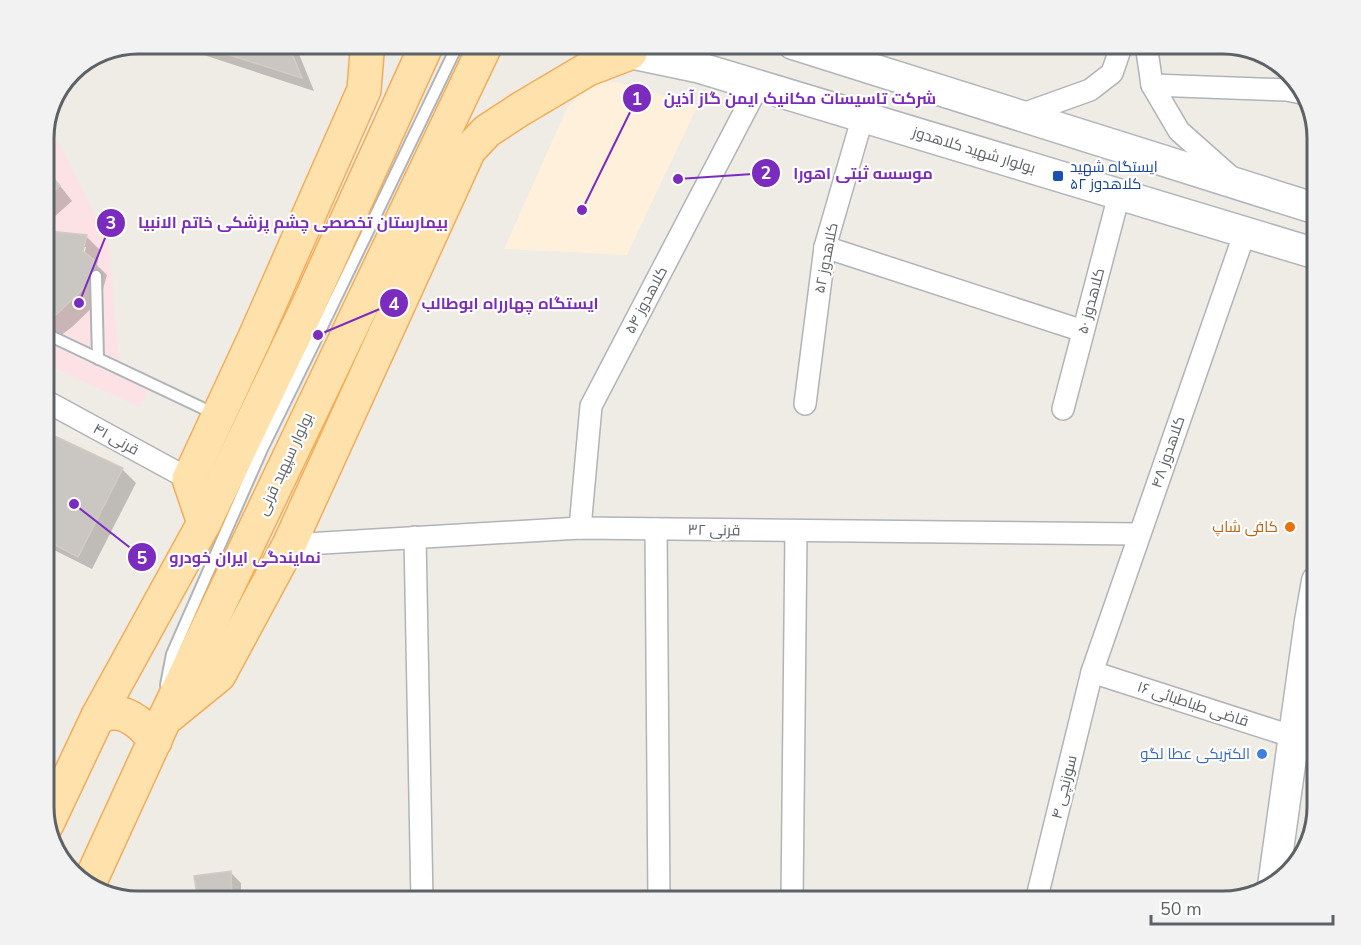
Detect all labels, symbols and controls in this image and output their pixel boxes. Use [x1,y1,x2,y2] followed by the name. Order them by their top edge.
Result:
[622,81,948,115] callout: شرکت تاسیسات مکانیک ایمن گاز آذین
[632,87,642,111] text: 1
[664,88,936,110] text: شرکت تاسیسات مکانیک ایمن گاز آذین
[909,122,1038,178] street label: بولوار شهید کلاهدوز
[751,156,945,190] callout: موسسه ثبتی اهورا
[1070,157,1158,194] place label: ایستگاه شهید کلاهدوز ۵۲
[761,161,771,185] text: 2
[793,163,933,185] text: موسسه ثبتی اهورا
[1051,169,1065,183] marker: ایستگاه شهید کلاهدوز ۵۲
[96,206,460,240] callout: بیمارستان تخصصی چشم پزشکی خاتم الانبیا
[106,211,116,235] text: 3
[138,212,448,234] text: بیمارستان تخصصی چشم پزشکی خاتم الانبیا
[809,221,843,295] street label: کلاهدوز ۵۲
[620,263,672,337] street label: کلاهدوز ۵۴
[1073,266,1109,336] street label: کلاهدوز ۵۰
[379,286,610,320] callout: ایستگاه چهارراه ابوطالب
[389,292,400,316] text: 4
[422,293,598,315] text: ایستگاه چهارراه ابوطالب
[252,409,318,519] street label: بولوار سپهبد قرنی
[1146,413,1190,491] street label: کلاهدوز ۴۸
[90,418,142,460] street label: قرنی ۴۱
[1212,517,1278,537] place label: کافی شاپ
[687,520,741,540] street label: قرنی ۳۲
[1283,520,1297,534] marker: کافی شاپ
[127,540,332,574] callout: نمایندگی ایران خودرو
[137,546,148,570] text: 5
[169,547,321,569] text: نمایندگی ایران خودرو
[1135,677,1251,731] street label: قاضی طباطبائی ۱۶
[1140,744,1250,764] place label: الکتریکی عطا لگو
[1255,747,1269,761] marker: الکتریکی عطا لگو
[1046,753,1082,821] street label: سوزنچی ۴
[1151,888,1332,926] scale bar
[1160,897,1202,921] text: 50 m

